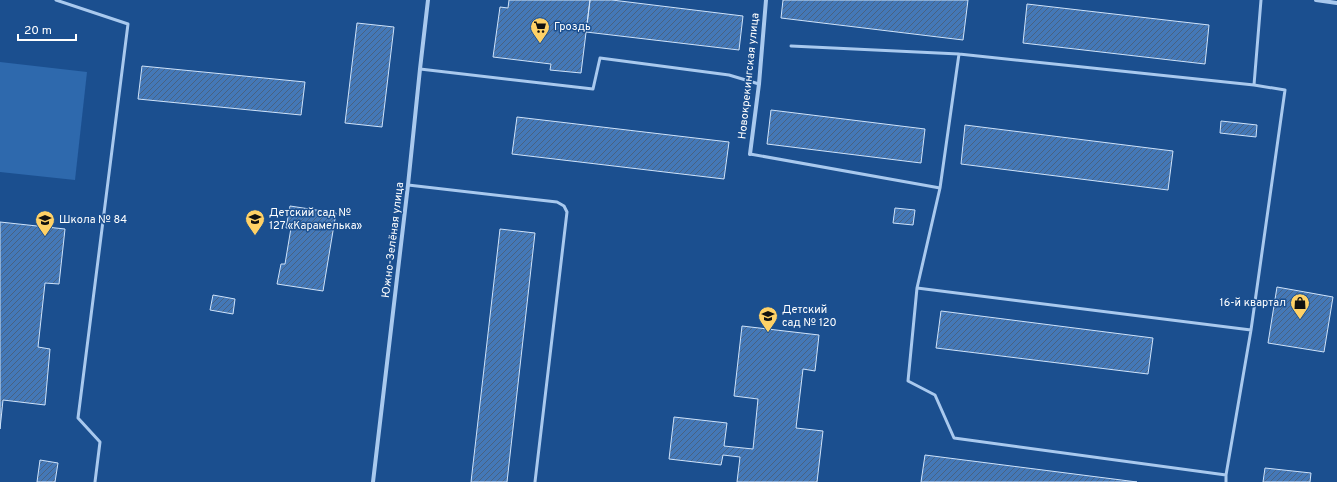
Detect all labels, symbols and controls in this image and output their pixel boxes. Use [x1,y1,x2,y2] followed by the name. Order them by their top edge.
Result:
[735,12,763,140] street label: Новокрекингская улица
[18,16,76,42] scale bar
[529,16,551,44] supermarket icon: Гроздь
[554,20,591,34] place label: Гроздь
[24,23,52,39] text: 20 m
[379,181,407,299] street label: Южно-Зелёная улица
[269,206,363,233] place label: Детский сад № 127 «Карамелька»
[244,208,266,236] school or university icon: Детский сад № 127 «Карамелька»
[34,209,56,237] school or university icon: Школа № 84
[59,213,127,227] place label: Школа № 84
[1289,292,1311,320] shop icon: 16-й квартал
[1220,296,1286,310] place label: 16-й квартал
[782,303,837,330] place label: Детский сад № 120
[757,305,779,333] school or university icon: Детский сад № 120

